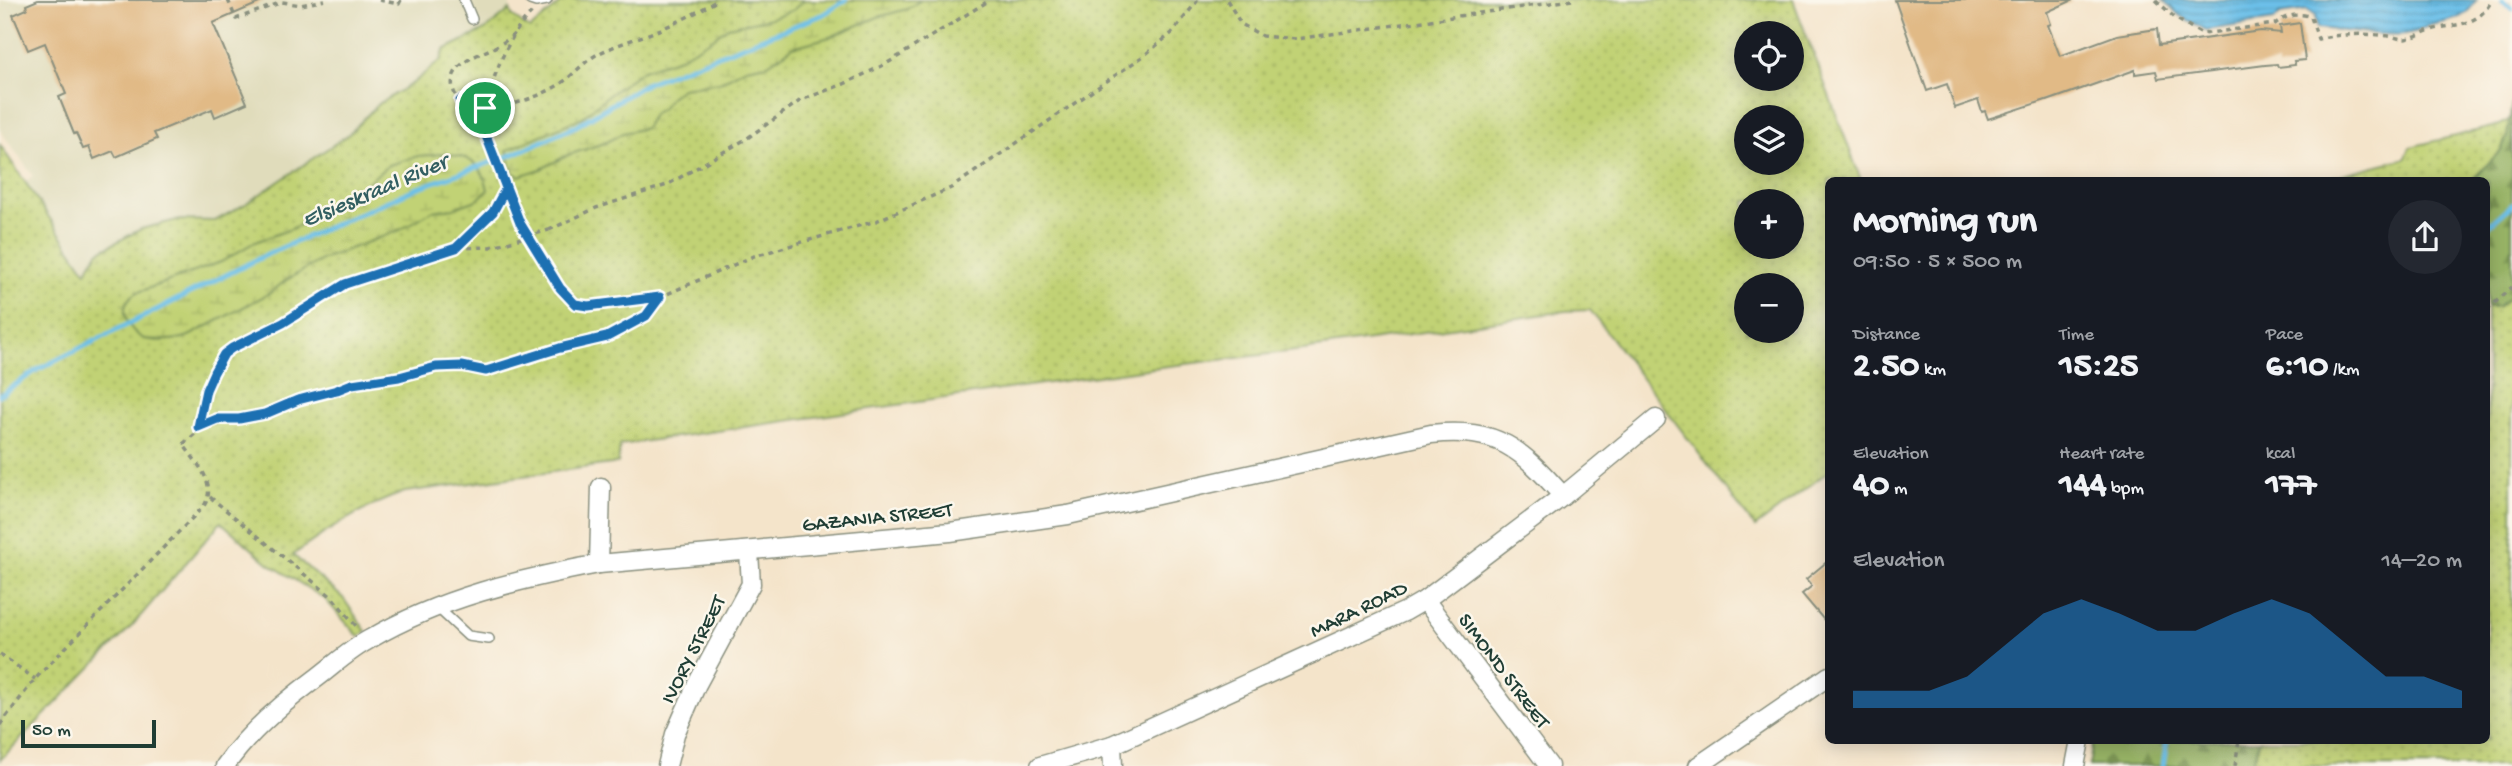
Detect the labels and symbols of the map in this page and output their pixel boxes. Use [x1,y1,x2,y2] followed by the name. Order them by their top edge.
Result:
[455,78,515,138] pin
[299,148,456,235] water label: Elsieskraal River
[801,499,955,540] street label: GAZANIA STREET
[1307,577,1412,645] street label: MARA ROAD
[657,591,733,709] street label: IVORY STREET
[1451,610,1554,735] street label: SIMOND STREET
[21,717,156,749] scale bar

